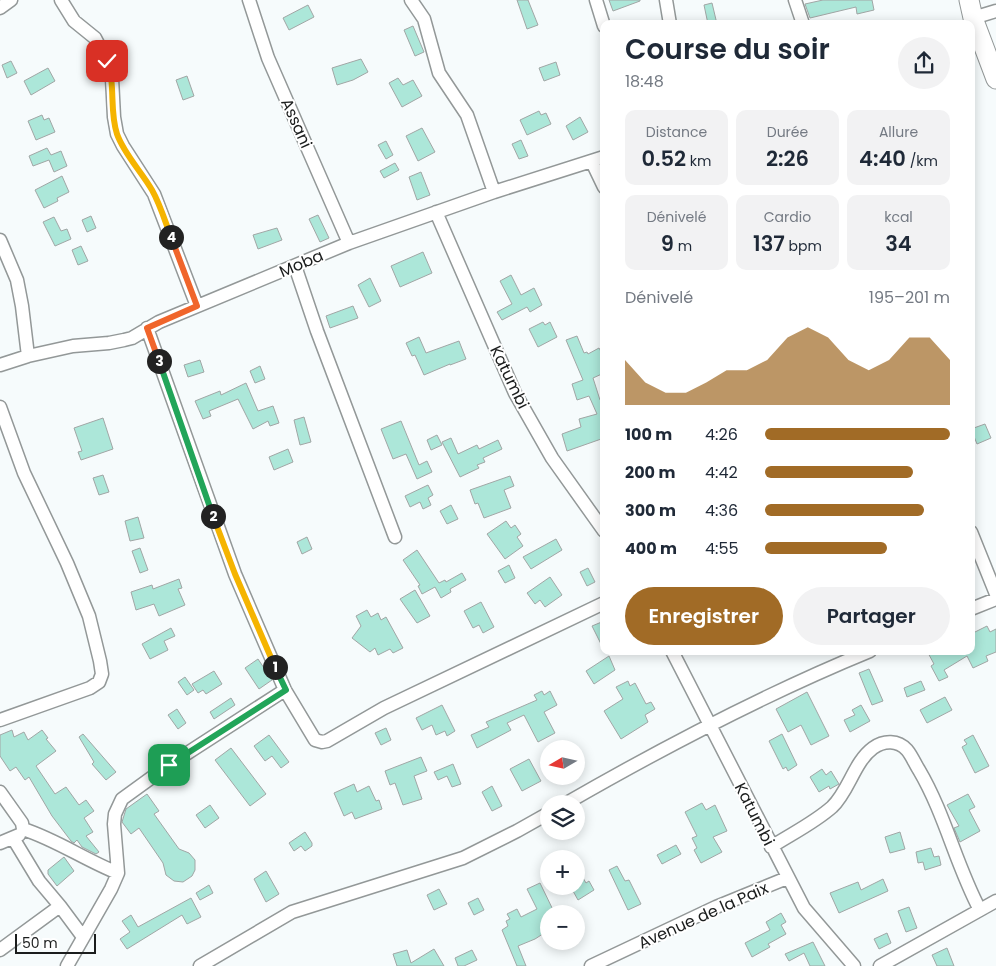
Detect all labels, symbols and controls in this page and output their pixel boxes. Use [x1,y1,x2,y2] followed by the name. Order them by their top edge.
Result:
[625,30,830,69] text: Course du soir
[898,37,950,89] button: share
[86,40,128,82] pin
[93,47,121,75] icon: check
[625,70,664,93] text: 18:48
[275,95,318,152] street label: Assani
[646,122,707,142] text: Distance
[767,122,808,142] text: Durée
[879,122,918,142] text: Allure
[642,144,686,173] text: 0.52
[766,144,809,173] text: 2:26
[859,144,906,173] text: 4:40
[686,151,711,171] text: km
[906,151,938,171] text: /km
[647,207,706,227] text: Dénivelé
[764,207,811,227] text: Cardio
[884,207,913,227] text: kcal
[158,224,184,250] pin: 4
[167,227,176,247] text: 4
[661,229,674,258] text: 9
[753,229,785,258] text: 137
[885,229,912,258] text: 34
[674,236,692,256] text: m
[785,236,822,256] text: bpm
[276,244,327,283] street label: Moba
[625,286,693,309] text: Dénivelé
[869,286,950,309] text: 195–201 m
[484,342,535,413] street label: Katumbi
[146,348,172,374] pin: 3
[155,351,164,371] text: 3
[625,423,672,446] text: 100 m
[705,423,738,446] text: 4:26
[625,461,675,484] text: 200 m
[705,461,738,484] text: 4:42
[625,499,676,522] text: 300 m
[705,499,738,522] text: 4:36
[200,504,226,528] pin: 2
[210,506,218,526] text: 2
[625,537,677,560] text: 400 m
[705,537,739,560] text: 4:55
[625,587,783,645] button: Enregistrer
[793,587,950,645] button: Partager
[262,654,288,680] pin: 1
[273,657,278,677] text: 1
[540,740,585,785] north arrow
[540,740,585,950] map controls
[148,744,190,786] pin
[155,751,183,779] icon: arrive
[729,779,780,850] street label: Katumbi
[540,795,585,840] button: layers
[540,850,585,895] button: +
[635,876,772,954] street label: Avenue de la Paix
[540,905,585,950] button: −
[15,931,96,954] scale bar
[22,933,58,953] text: 50 m

